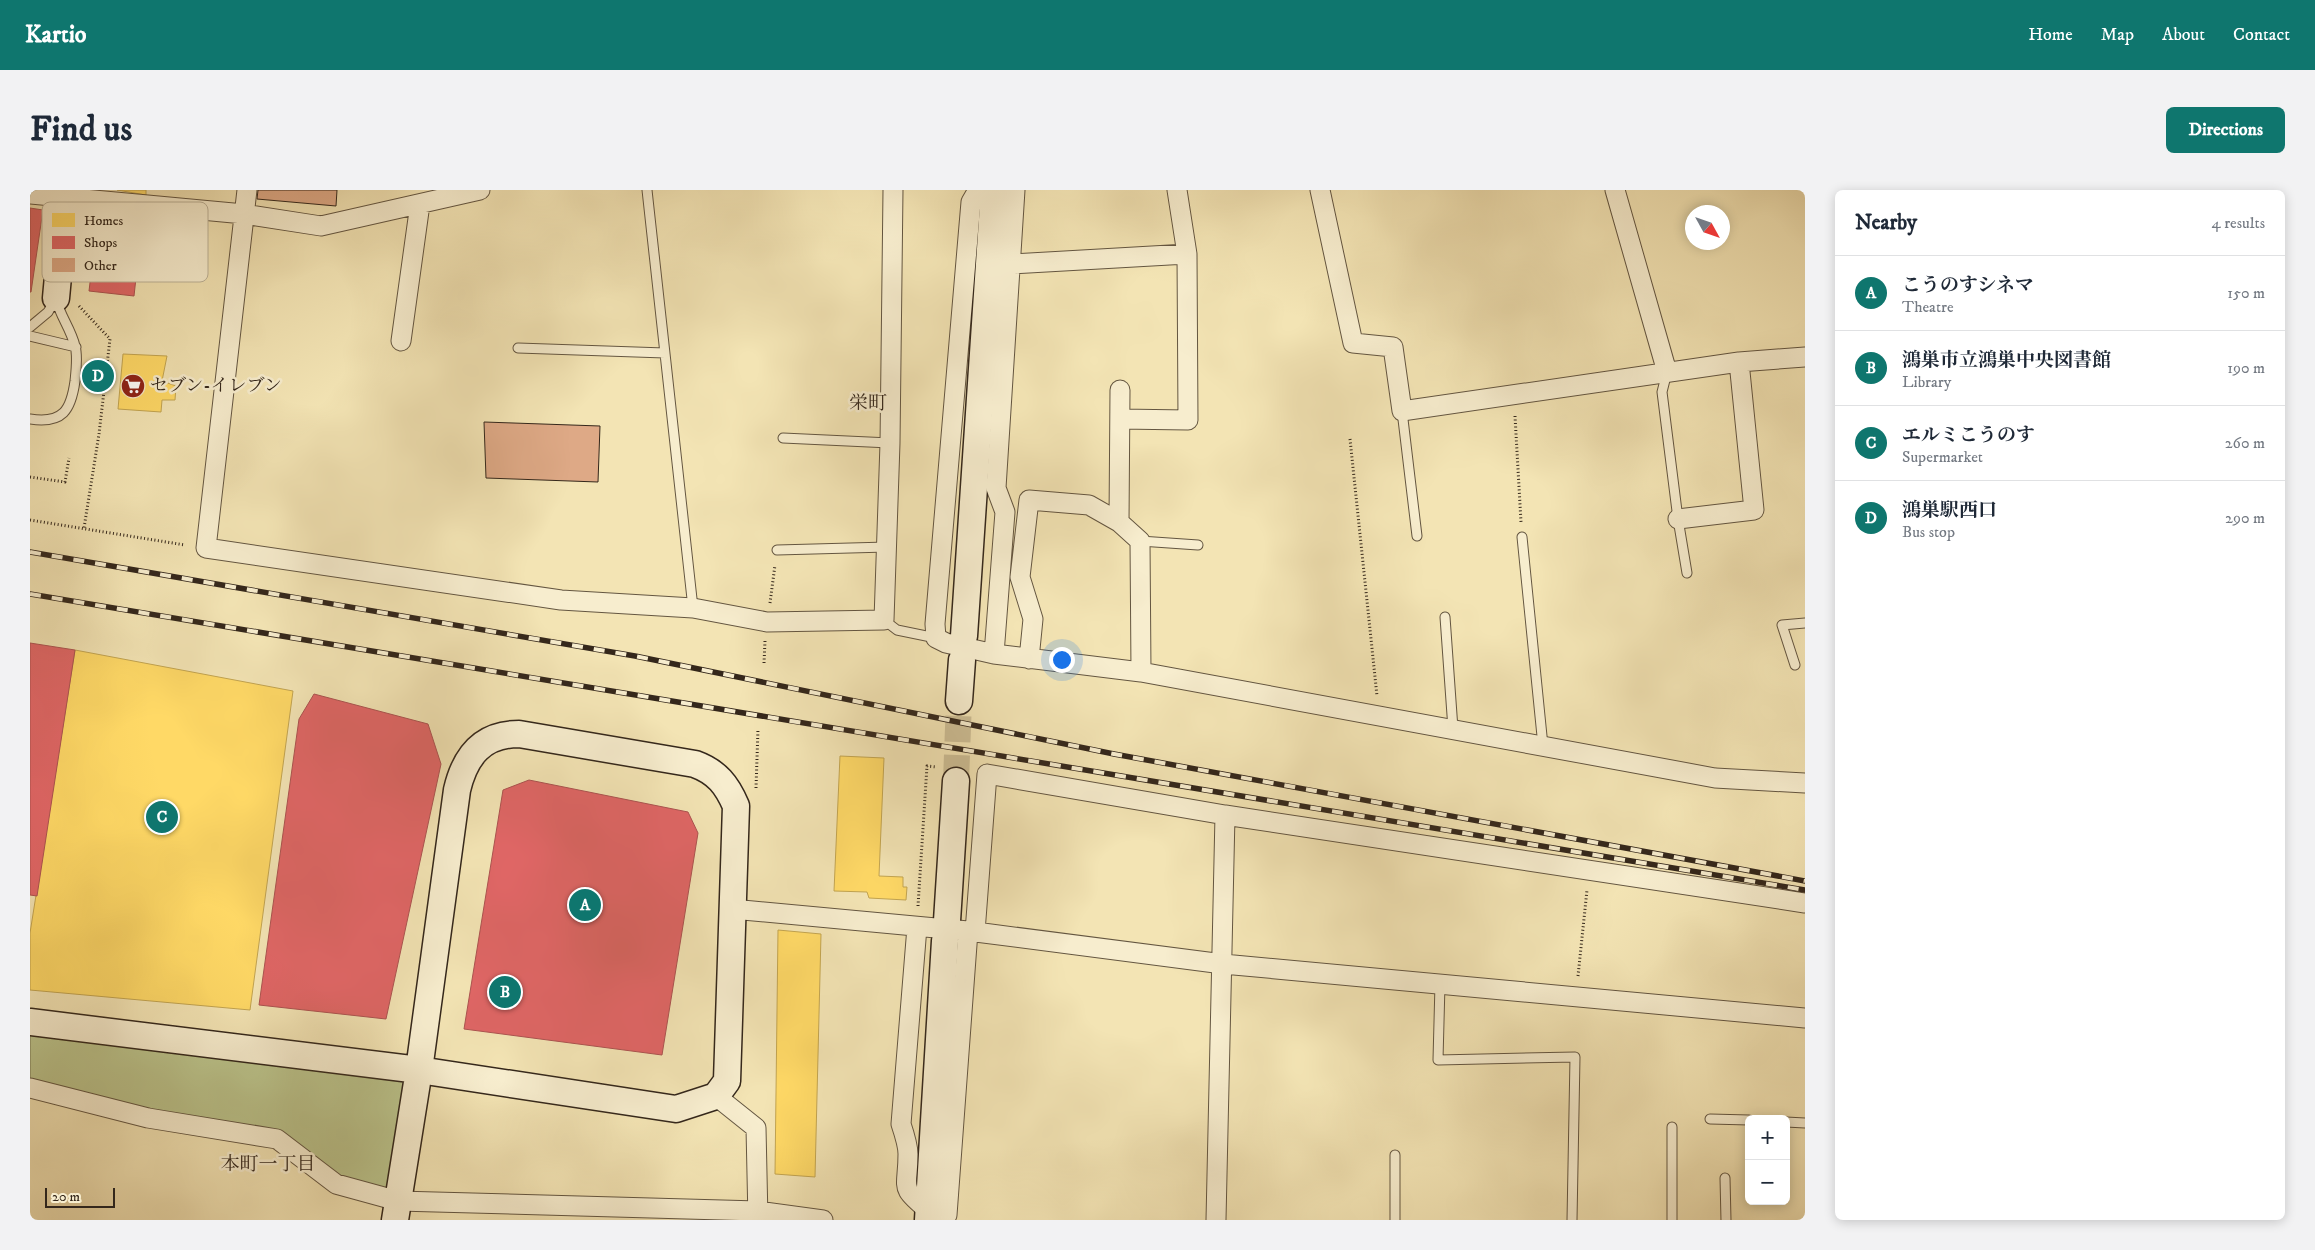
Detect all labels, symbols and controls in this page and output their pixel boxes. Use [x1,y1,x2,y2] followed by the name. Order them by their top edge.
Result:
[25,20,87,50] text: Kartio
[2028,24,2073,46] text: Home
[2101,24,2134,46] text: Map
[2162,24,2205,46] text: About
[2233,24,2290,46] text: Contact
[2166,107,2285,153] button: Directions
[30,108,132,152] text: Find us
[42,202,208,282] legend
[1685,205,1730,250] north arrow
[1855,210,1917,236] text: Nearby
[84,212,124,230] text: Homes
[2212,213,2265,233] text: 4 results
[84,234,117,252] text: Shops
[84,257,117,275] text: Other
[1902,274,2034,297] text: こうのすシネマ
[1866,283,1876,303] text: A
[2227,283,2265,303] text: 150 m
[1902,297,1954,317] text: Theatre
[1902,349,2111,372] text: 鴻巣市立鴻巣中央図書館
[82,357,114,395] pin: D
[1866,358,1876,378] text: B
[2227,358,2265,378] text: 190 m
[1902,372,1951,392] text: Library
[120,373,146,399] supermarket icon: セブン-イレブン
[150,375,282,397] place label: セブン-イレブン
[849,392,887,415] district label: 栄町
[1902,424,2035,447] text: エルミこうのす
[1866,433,1876,453] text: C
[2225,433,2265,453] text: 260 m
[1902,447,1983,467] text: Supermarket
[1902,499,1997,522] text: 鴻巣駅西口
[1865,508,1877,528] text: D
[2225,508,2265,528] text: 290 m
[1902,522,1955,542] text: Bus stop
[1049,647,1075,673] your location
[146,798,178,836] pin: C
[569,886,601,924] pin: A
[489,973,521,1011] pin: B
[1745,1115,1790,1205] map controls
[1745,1115,1790,1160] button: +
[220,1153,316,1176] district label: 本町一丁目
[1745,1160,1790,1205] button: −
[45,1185,115,1208] scale bar
[52,1188,80,1206] text: 20 m

